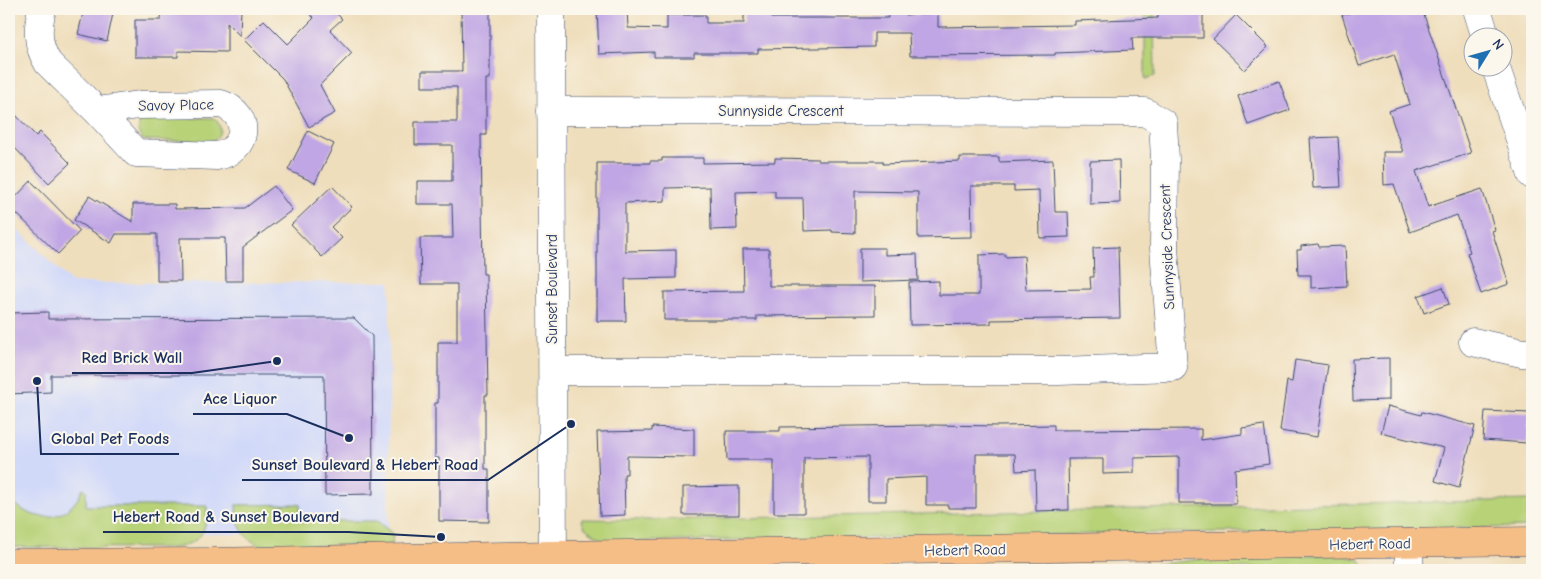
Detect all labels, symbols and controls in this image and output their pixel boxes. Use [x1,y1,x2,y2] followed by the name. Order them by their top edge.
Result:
[1464,28,1514,78] north arrow
[1488,36,1508,53] text: N
[138,95,214,115] street label: Savoy Place
[718,102,844,120] street label: Sunnyside Crescent
[1156,183,1178,310] street label: Sunnyside Crescent
[543,234,561,344] street label: Sunset Boulevard
[72,342,192,373] callout: Red Brick Wall
[82,349,182,367] text: Red Brick Wall
[193,383,287,414] callout: Ace Liquor
[203,390,277,408] text: Ace Liquor
[41,423,179,454] callout: Global Pet Foods
[51,430,169,448] text: Global Pet Foods
[242,449,488,480] callout: Sunset Boulevard & Hebert Road
[252,456,478,474] text: Sunset Boulevard & Hebert Road
[103,501,349,532] callout: Hebert Road & Sunset Boulevard
[113,508,339,526] text: Hebert Road & Sunset Boulevard
[1329,534,1411,554] street label: Hebert Road
[924,540,1006,560] street label: Hebert Road

